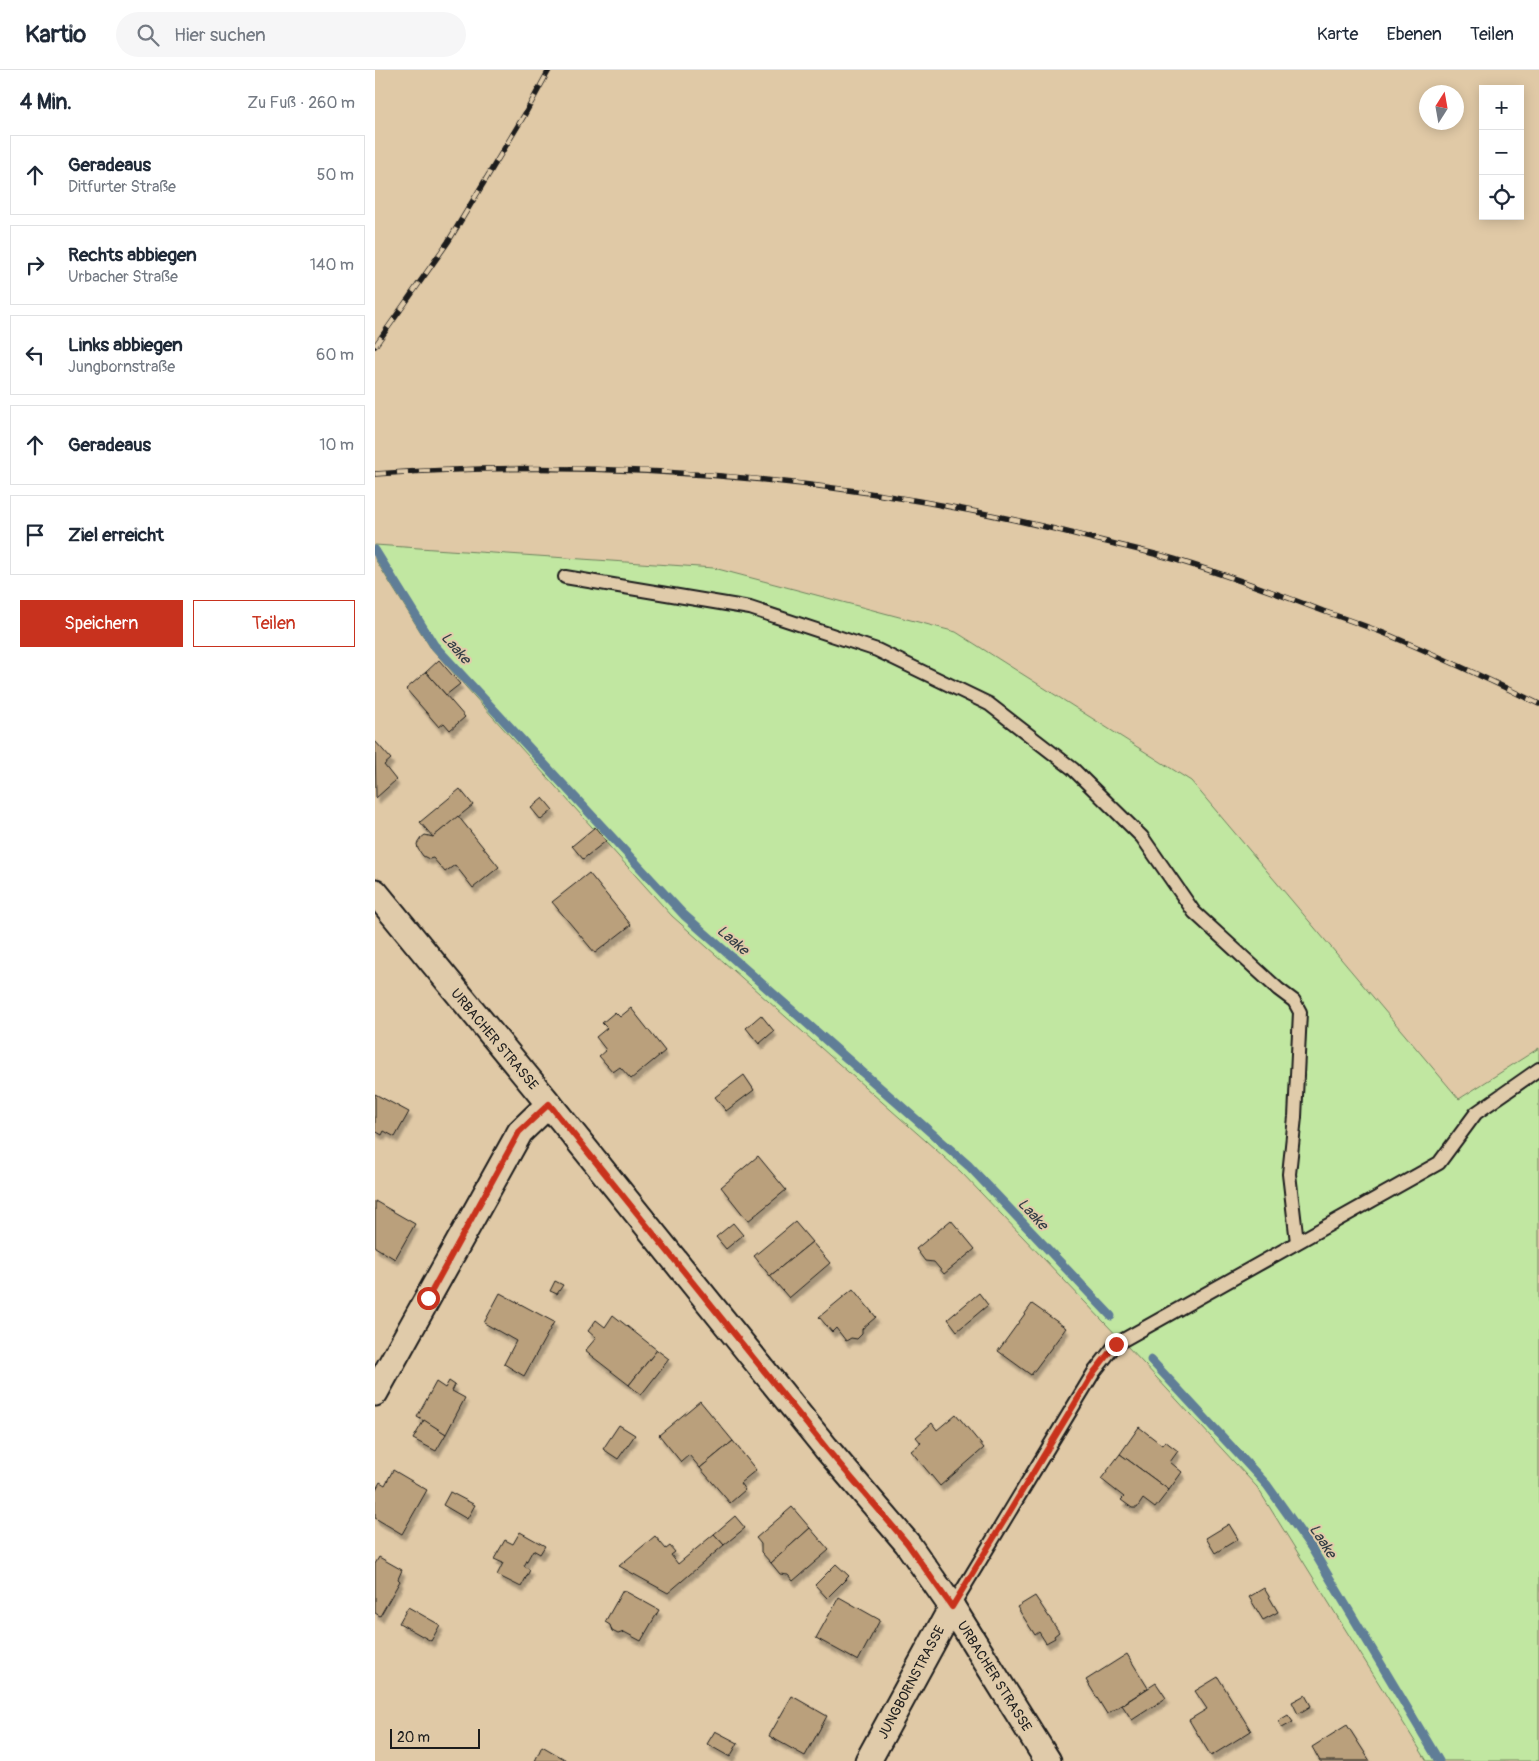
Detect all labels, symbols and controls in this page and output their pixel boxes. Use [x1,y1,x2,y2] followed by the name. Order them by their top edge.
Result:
[116,12,466,57] search box
[25,20,86,49] text: Kartio
[134,21,162,49] icon: search
[174,23,266,47] text: Hier suchen
[1317,23,1358,46] text: Karte
[1386,23,1442,46] text: Ebenen
[1470,23,1514,46] text: Teilen
[1419,85,1464,130] north arrow
[1479,85,1524,220] map controls
[1479,85,1524,130] button: +
[20,89,72,116] text: 4 Min.
[247,93,355,113] text: Zu Fuß · 260 m
[1479,130,1524,175] button: −
[68,153,151,177] text: Geradeaus
[21,161,49,189] icon: ahead
[317,165,354,185] text: 50 m
[1479,175,1524,220] button: locate
[68,177,176,197] text: Ditfurter Straße
[68,243,197,267] text: Rechts abbiegen
[21,251,49,279] icon: right
[310,255,354,275] text: 140 m
[68,267,178,287] text: Urbacher Straße
[68,333,183,357] text: Links abbiegen
[21,341,49,369] icon: left
[316,345,354,365] text: 60 m
[68,357,175,377] text: Jungbornstraße
[21,431,49,459] icon: ahead
[68,433,151,457] text: Geradeaus
[319,435,354,455] text: 10 m
[21,521,49,549] icon: arrive
[68,523,164,547] text: Ziel erreicht
[20,600,183,647] button: Speichern
[193,600,355,647] button: Teilen
[437,628,476,669] water label: Laake
[713,921,754,960] water label: Laake
[447,985,542,1093] street label: URBACHER STRASSE
[1013,1195,1053,1235] water label: Laake
[417,1287,440,1310] route start
[1105,1333,1128,1356] route end
[1305,1521,1341,1563] water label: Laake
[954,1618,1035,1735] street label: URBACHER STRASSE
[874,1623,948,1742] street label: JUNGBORNSTRASSE
[390,1726,480,1749] scale bar
[397,1729,430,1746] text: 20 m

